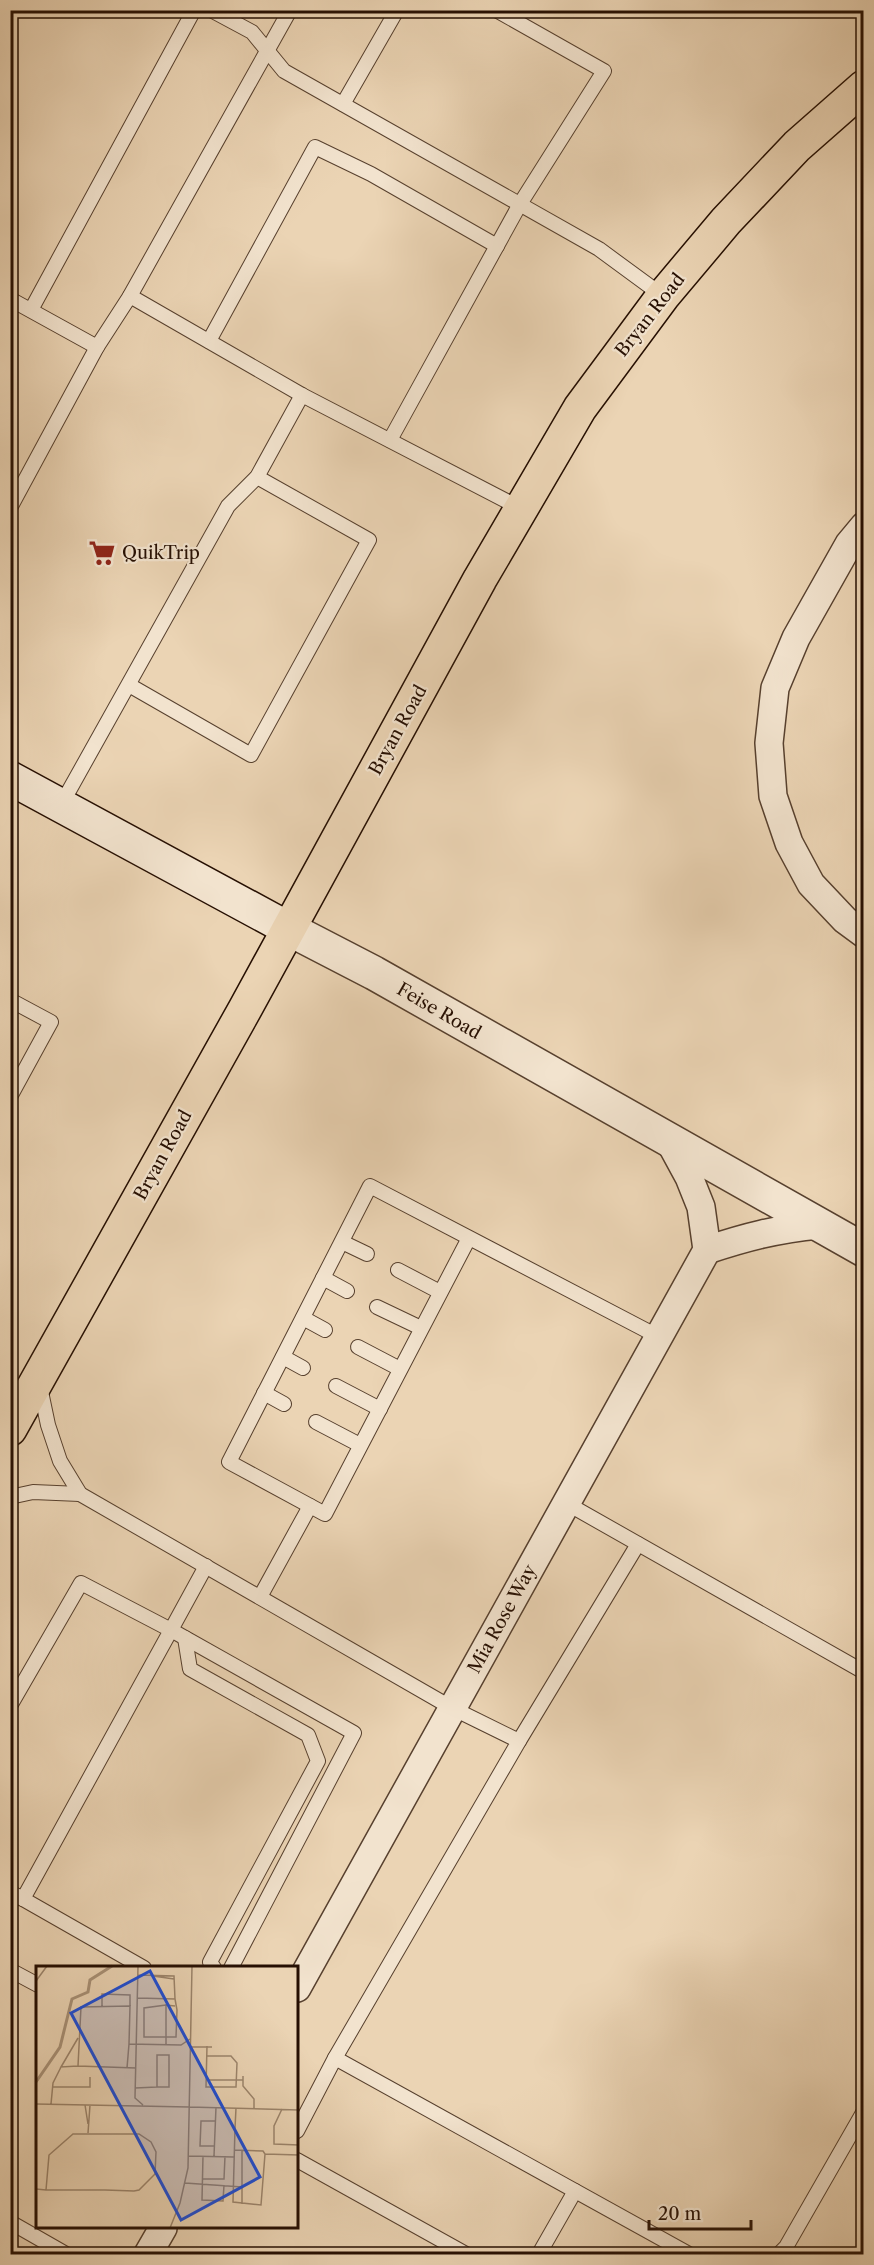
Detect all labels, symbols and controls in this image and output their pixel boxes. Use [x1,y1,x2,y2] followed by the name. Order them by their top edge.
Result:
[611,269,689,361] street label: Bryan Road
[87,538,117,568] supermarket icon: QuikTrip
[122,542,200,564] place label: QuikTrip
[364,681,432,779] street label: Bryan Road
[393,978,485,1044] street label: Feise Road
[129,1106,197,1204] street label: Bryan Road
[463,1560,541,1677] street label: Mia Rose Way
[36,1966,298,2229] inset map
[649,2193,751,2231] scale bar
[658,2203,702,2225] text: 20 m

